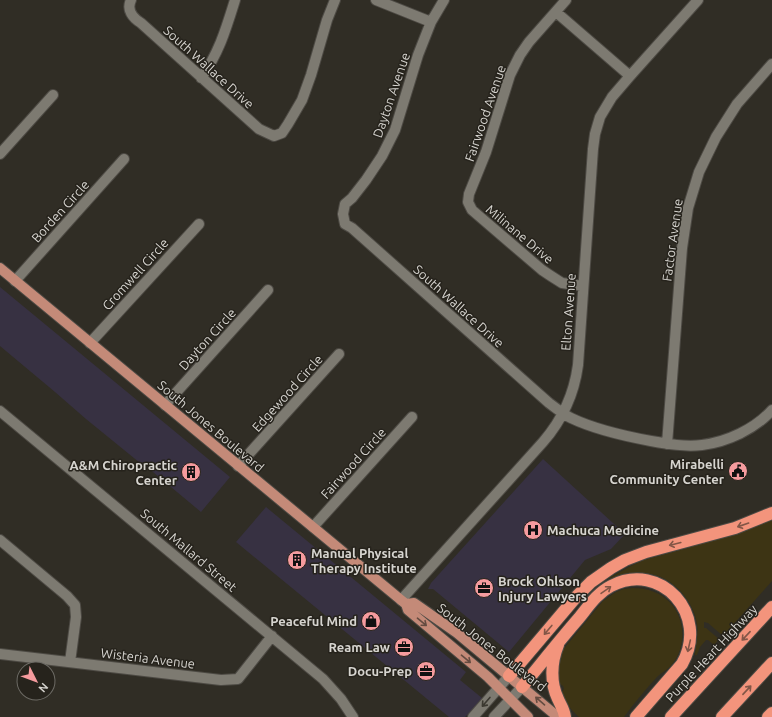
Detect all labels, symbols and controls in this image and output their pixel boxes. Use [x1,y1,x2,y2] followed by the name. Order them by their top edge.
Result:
[161,23,257,111] street label: South Wallace Drive
[370,51,412,139] street label: Dayton Avenue
[462,63,508,163] street label: Fairwood Avenue
[28,177,92,245] street label: Borden Circle
[659,198,685,282] street label: Factor Avenue
[484,202,556,266] street label: Milinane Drive
[99,235,171,313] street label: Cromwell Circle
[411,262,507,350] street label: South Wallace Drive
[558,273,578,351] street label: Elton Avenue
[176,305,238,373] street label: Dayton Circle
[249,352,325,434] street label: Edgewood Circle
[155,378,267,474] street label: South Jones Boulevard
[318,425,388,501] street label: Fairwood Circle
[610,457,725,486] place label: Mirabelli Community Center
[70,458,178,487] place label: A&M Chiropractic Center
[727,460,749,482] public building icon: Mirabelli Community Center
[180,461,202,483] building icon: A&M Chiropractic Center
[138,506,240,594] street label: South Mallard Street
[522,519,544,541] hospital icon: Machuca Medicine
[737,521,749,529] one-way arrow
[547,523,659,537] place label: Machuca Medicine
[669,540,682,548] one-way arrow
[311,546,417,575] place label: Manual Physical Therapy Institute
[286,549,308,571] building icon: Manual Physical Therapy Institute
[498,574,587,603] place label: Brock Ohlson Injury Lawyers
[473,577,495,599] office icon: Brock Ohlson Injury Lawyers
[601,586,612,594] one-way arrow
[435,600,549,694] street label: South Jones Boulevard
[662,602,760,704] street label: Purple Heart Highway
[360,610,382,632] shop icon: Peaceful Mind
[270,614,357,628] place label: Peaceful Mind
[416,618,427,627] one-way arrow
[543,625,552,636] one-way arrow
[741,631,750,641] one-way arrow
[393,636,415,658] office icon: Ream Law
[685,639,692,652] one-way arrow
[328,640,390,654] place label: Ream Law
[100,645,196,671] street label: Wisteria Avenue
[461,654,471,663] one-way arrow
[415,660,437,682] office icon: Docu-Prep
[16,661,56,701] north arrow
[348,664,412,678] place label: Docu-Prep
[36,681,51,695] text: N
[742,685,752,695] one-way arrow
[482,697,491,708] one-way arrow
[535,697,545,706] one-way arrow

